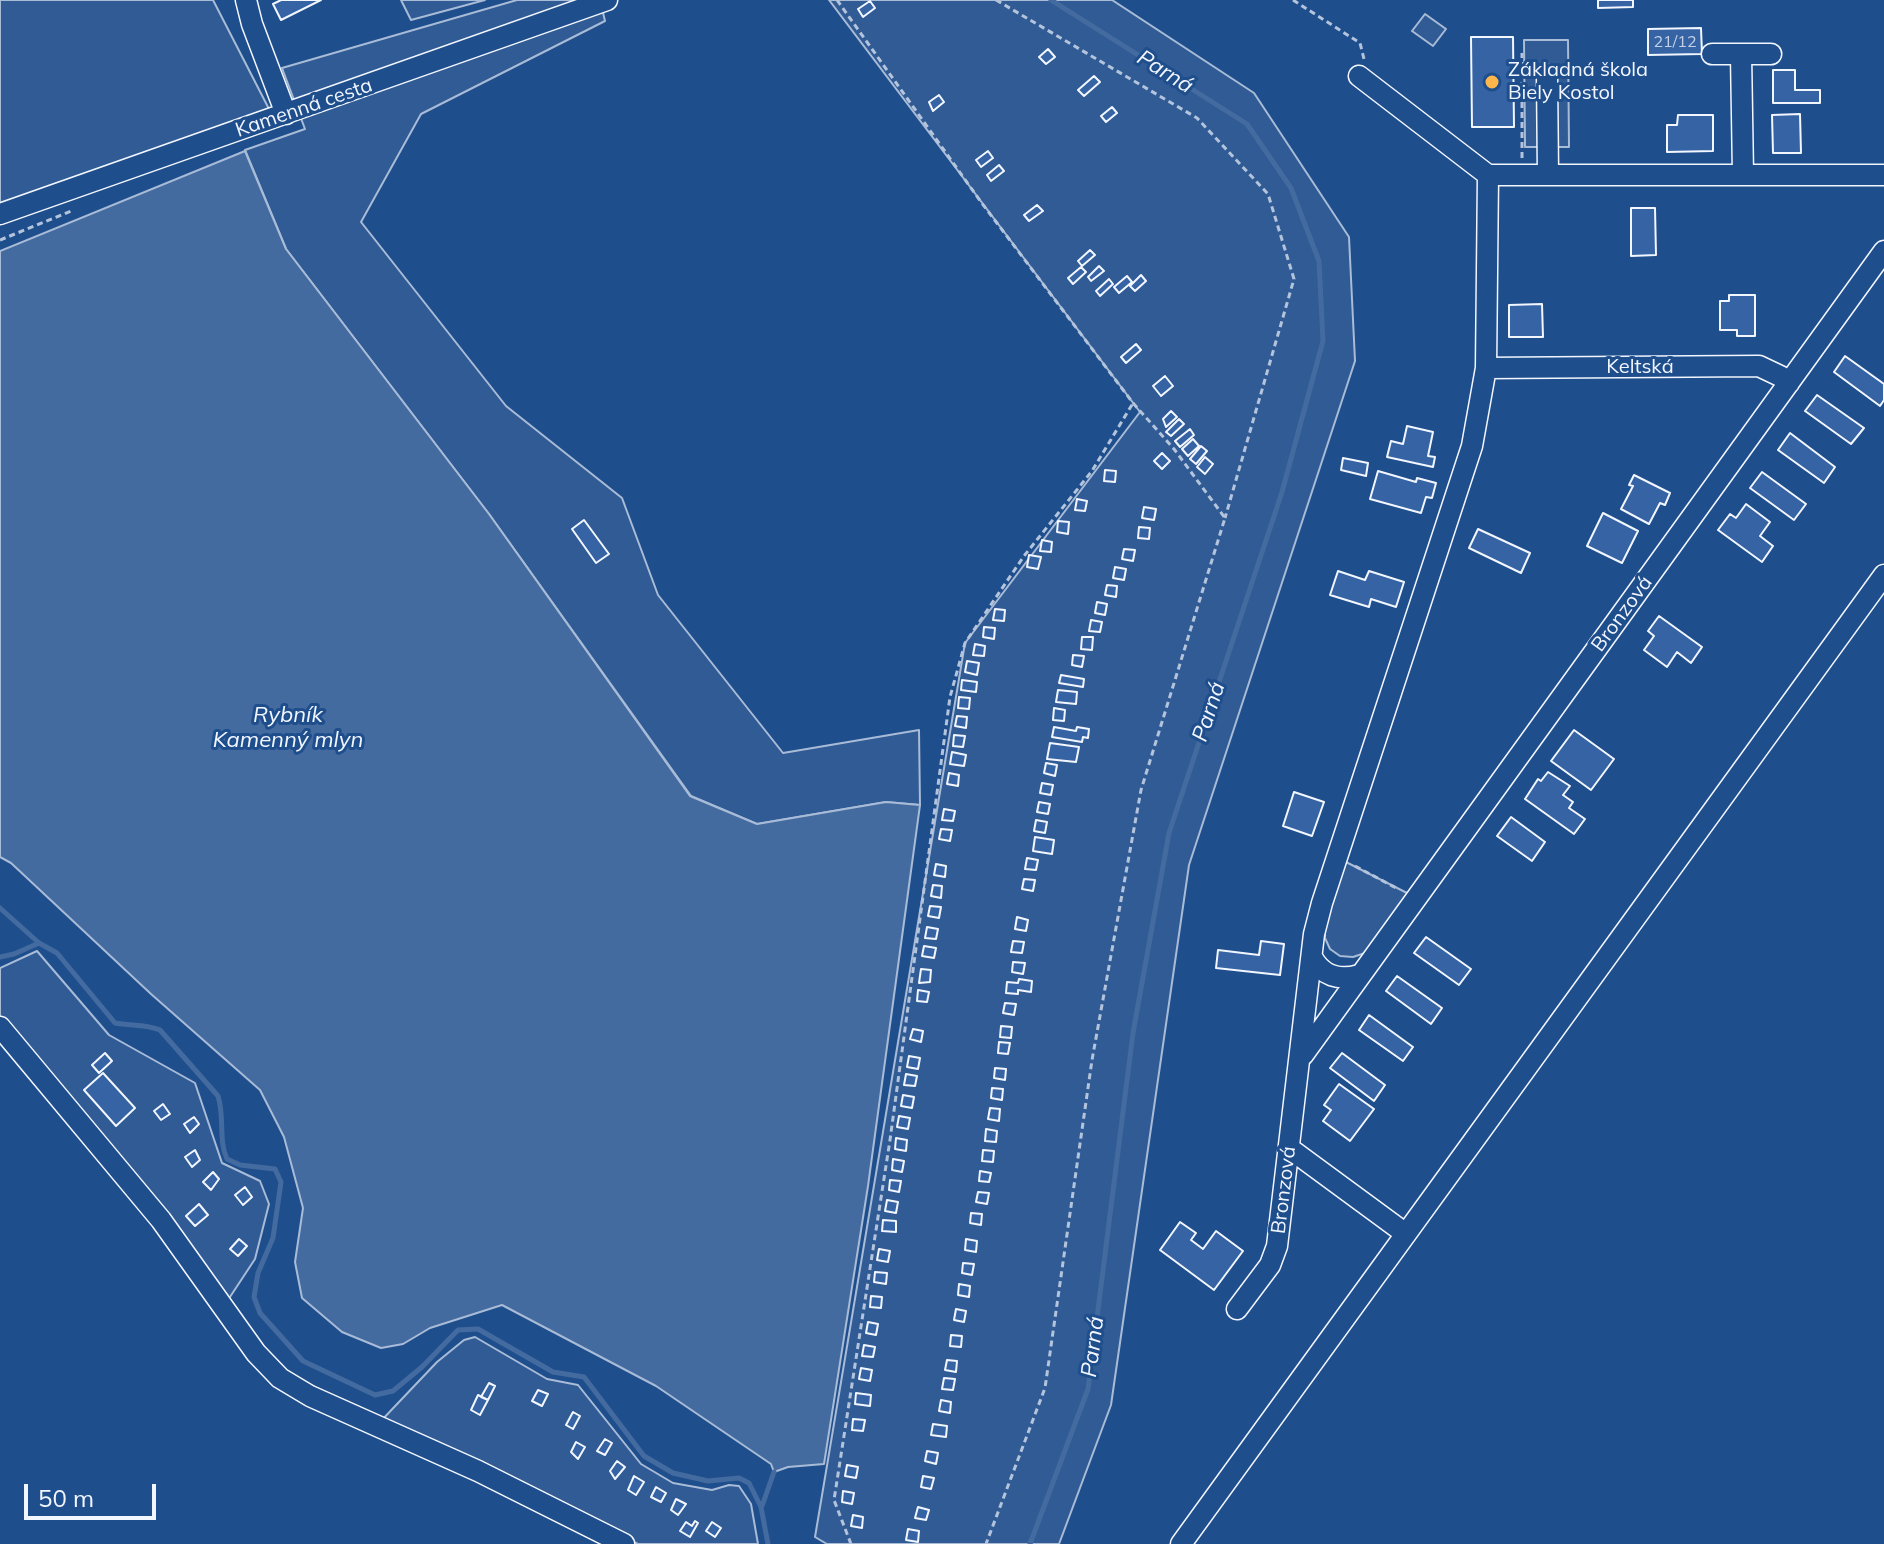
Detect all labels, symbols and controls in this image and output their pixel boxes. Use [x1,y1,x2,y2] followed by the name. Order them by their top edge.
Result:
[1654,32,1696,52] house number: 21/12
[1132,45,1198,99] water label: Parná
[1508,58,1648,105] place label: Základná škola Biely Kostol
[232,73,376,143] street label: Kamenná cesta
[1483,73,1501,91] marker: Základná škola Biely Kostol
[1606,355,1674,379] street label: Keltská
[1586,571,1658,657] street label: Bronzová
[1187,679,1231,745] water label: Parná
[213,702,363,754] water label: Rybník Kamenný mlyn
[1267,1145,1301,1235] street label: Bronzová
[1076,1315,1110,1379] water label: Parná
[28,1468,160,1518] scale bar
[38,1483,94,1513] text: 50 m

